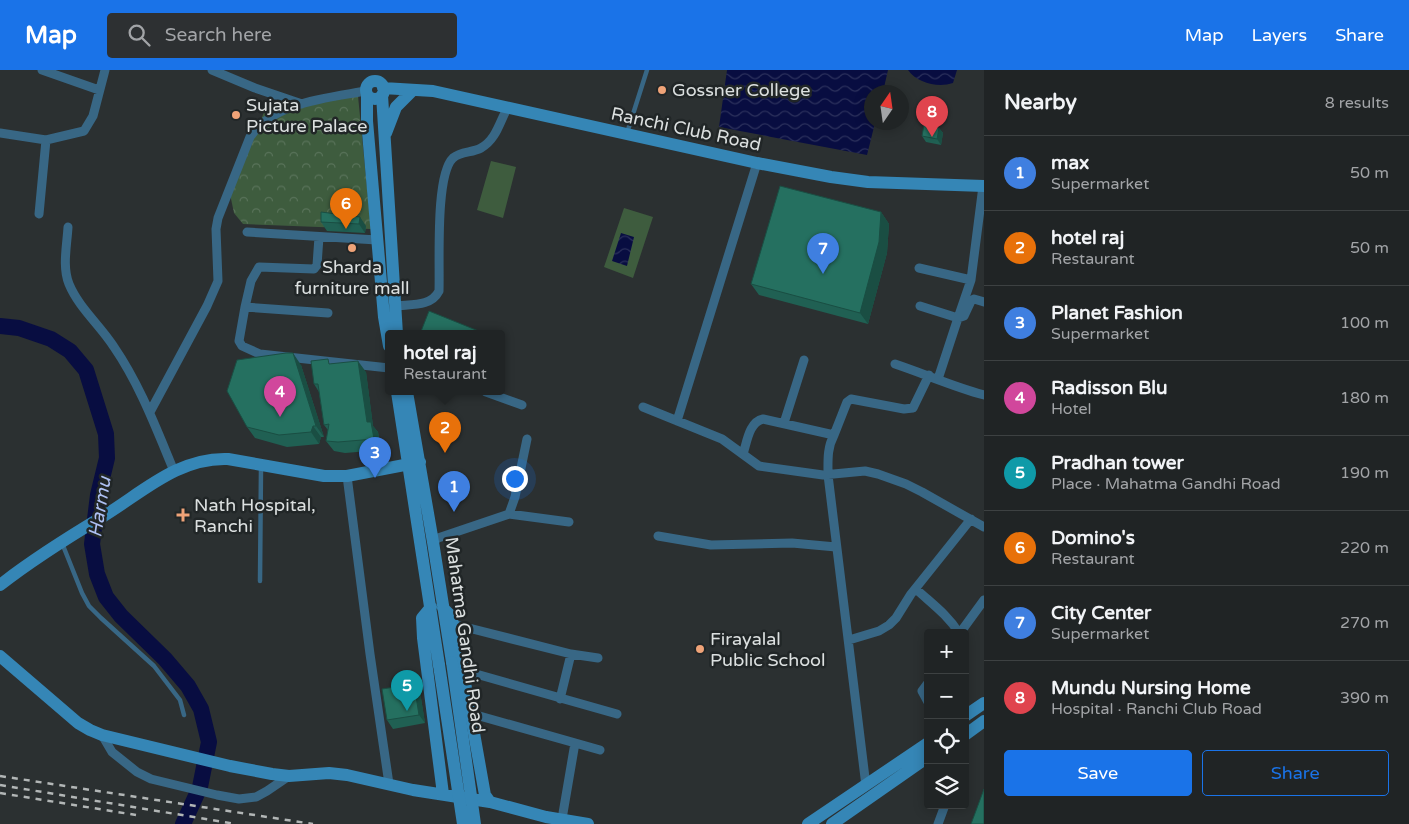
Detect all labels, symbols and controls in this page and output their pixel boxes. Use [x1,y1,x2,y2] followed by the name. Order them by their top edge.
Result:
[107,13,457,58] search box
[25,21,77,50] text: Map
[125,21,153,49] icon: search
[165,24,272,46] text: Search here
[1185,24,1224,46] text: Map
[1252,24,1307,46] text: Layers
[1335,24,1384,46] text: Share
[672,79,810,101] place label: Gossner College
[656,84,668,96] marker: Gossner College
[864,85,909,130] north arrow
[1004,90,1077,115] text: Nearby
[1325,93,1389,113] text: 8 results
[246,94,367,137] place label: Sujata Picture Palace
[916,96,948,137] pin: 8
[609,102,763,156] street label: Ranchi Club Road
[230,109,242,121] marker: Sujata Picture Palace
[1051,152,1089,174] text: max
[1015,163,1025,183] text: 1
[1350,163,1389,183] text: 50 m
[1051,174,1149,194] text: Supermarket
[330,188,362,229] pin: 6
[1051,227,1124,249] text: hotel raj
[807,233,839,274] pin: 7
[1015,238,1025,258] text: 2
[1350,238,1389,258] text: 50 m
[346,242,358,254] marker: Sharda furniture mall
[1051,249,1135,269] text: Restaurant
[294,256,410,299] place label: Sharda furniture mall
[1051,302,1183,324] text: Planet Fashion
[1015,313,1025,333] text: 3
[1340,313,1389,333] text: 100 m
[1051,324,1149,344] text: Supermarket
[385,330,505,395] popup
[403,342,477,364] text: hotel raj
[403,364,487,384] text: Restaurant
[264,376,296,417] pin: 4
[1051,377,1168,399] text: Radisson Blu
[1015,388,1025,408] text: 4
[1340,388,1389,408] text: 180 m
[1051,399,1092,419] text: Hotel
[429,412,461,453] pin: 2
[359,437,391,478] pin: 3
[1051,452,1184,474] text: Pradhan tower
[1015,463,1025,483] text: 5
[1340,463,1389,483] text: 190 m
[502,466,528,492] your location
[438,471,470,512] pin: 1
[84,474,116,539] water label: Harmu
[1051,474,1281,494] text: Place · Mahatma Gandhi Road
[194,494,316,537] place label: Nath Hospital, Ranchi
[176,508,190,522] marker: Nath Hospital, Ranchi
[1051,527,1135,549] text: Domino's
[440,535,490,735] street label: Mahatma Gandhi Road
[1015,538,1025,558] text: 6
[1340,538,1389,558] text: 220 m
[1051,549,1135,569] text: Restaurant
[1051,602,1151,624] text: City Center
[1015,613,1025,633] text: 7
[1340,613,1389,633] text: 270 m
[1051,624,1149,644] text: Supermarket
[710,628,826,671] place label: Firayalal Public School
[924,629,969,809] map controls
[924,629,969,674] button: +
[694,643,706,655] marker: Firayalal Public School
[391,670,423,711] pin: 5
[924,674,969,719] button: −
[1051,677,1251,699] text: Mundu Nursing Home
[1015,688,1025,708] text: 8
[1340,688,1389,708] text: 390 m
[1051,699,1262,719] text: Hospital · Ranchi Club Road
[924,719,969,764] button: locate
[1004,750,1192,796] button: Save
[1202,750,1389,796] button: Share
[924,764,969,809] button: layers

